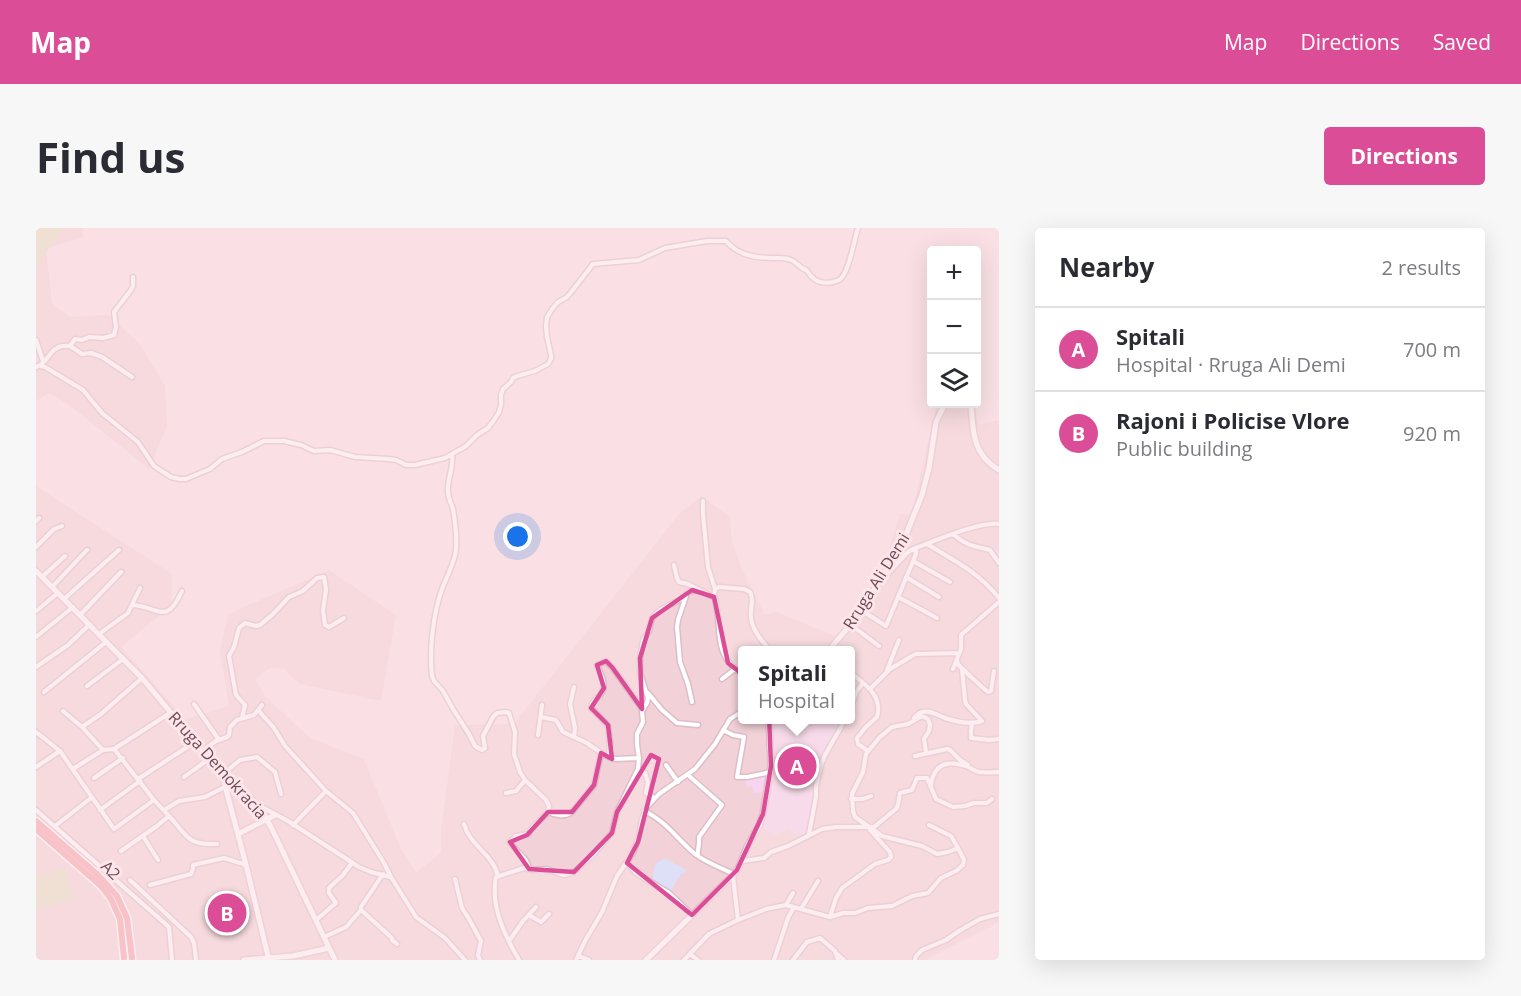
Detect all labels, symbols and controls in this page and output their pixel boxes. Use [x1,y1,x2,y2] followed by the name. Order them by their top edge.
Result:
[30,23,91,61] text: Map
[1224,28,1267,56] text: Map
[1300,28,1400,56] text: Directions
[1433,28,1491,56] text: Saved
[1324,127,1485,185] button: Directions
[36,128,185,185] text: Find us
[927,246,981,408] map controls
[927,246,981,300] button: +
[1059,249,1154,285] text: Nearby
[1381,254,1461,281] text: 2 results
[927,300,981,354] button: −
[1116,321,1185,351] text: Spitali
[1072,336,1085,363] text: A
[1403,336,1461,363] text: 700 m
[1116,351,1346,378] text: Hospital · Rruga Ali Demi
[927,354,981,408] button: layers
[1116,405,1350,435] text: Rajoni i Policise Vlore
[1072,420,1085,447] text: B
[1403,420,1461,447] text: 920 m
[1116,435,1252,462] text: Public building
[503,522,532,551] your location
[838,529,914,633] street label: Rruga Ali Demi
[738,646,855,724] popup
[758,657,827,687] text: Spitali
[758,687,835,714] text: Hospital
[164,707,272,823] street label: Rruga Demokracia
[778,744,816,788] pin: A
[96,855,126,885] street label: A2
[208,890,246,936] pin: B

